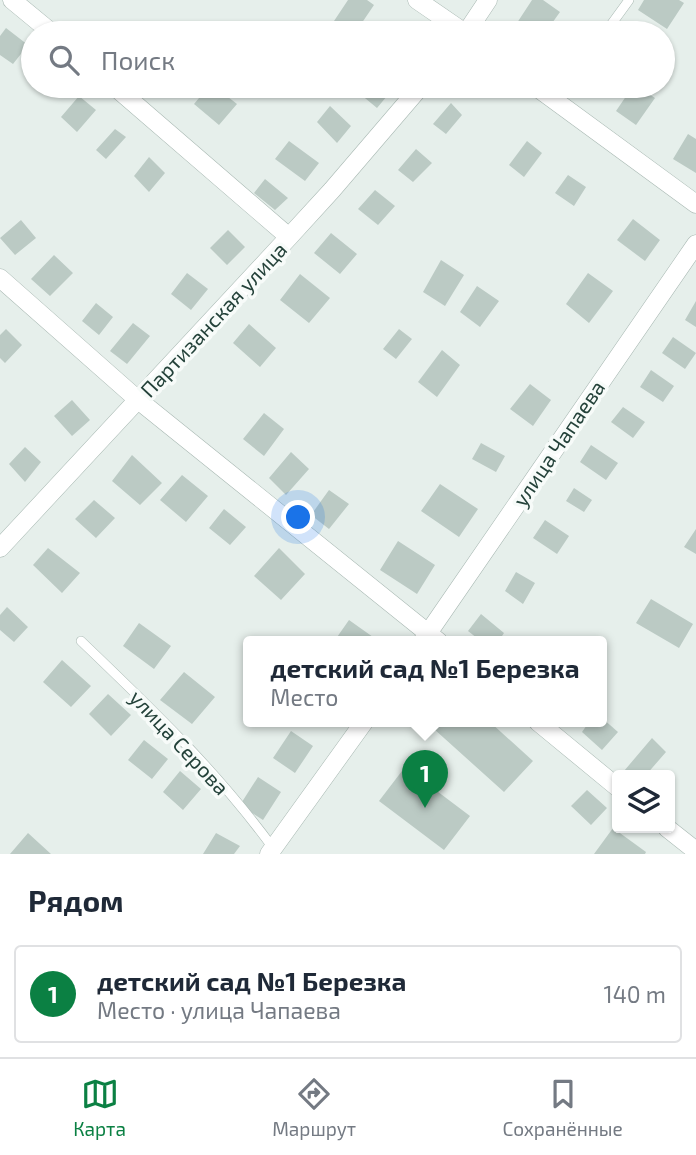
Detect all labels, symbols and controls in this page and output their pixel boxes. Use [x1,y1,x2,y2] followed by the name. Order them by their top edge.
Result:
[21,21,675,98] search box
[45,41,83,79] icon: search
[101,44,175,75] text: Поиск
[135,236,292,402] street label: Партизанская улица
[507,375,610,511] street label: улица Чапаева
[281,500,315,534] your location
[243,636,607,727] popup
[270,652,580,683] text: детский сад №1 Березка
[270,683,338,711] text: Место
[124,684,235,800] street label: улица Серова
[402,750,448,808] pin: 1
[612,770,675,833] map controls
[612,770,675,833] button: layers
[28,882,124,918] text: Рядом
[97,965,406,996] text: детский сад №1 Березка
[48,980,58,1008] text: 1
[604,980,666,1008] text: 140 m
[97,996,341,1024] text: Место · улица Чапаева
[73,1075,126,1140] tab: Карта
[272,1075,356,1140] tab: Маршрут
[502,1075,623,1140] tab: Сохранённые

